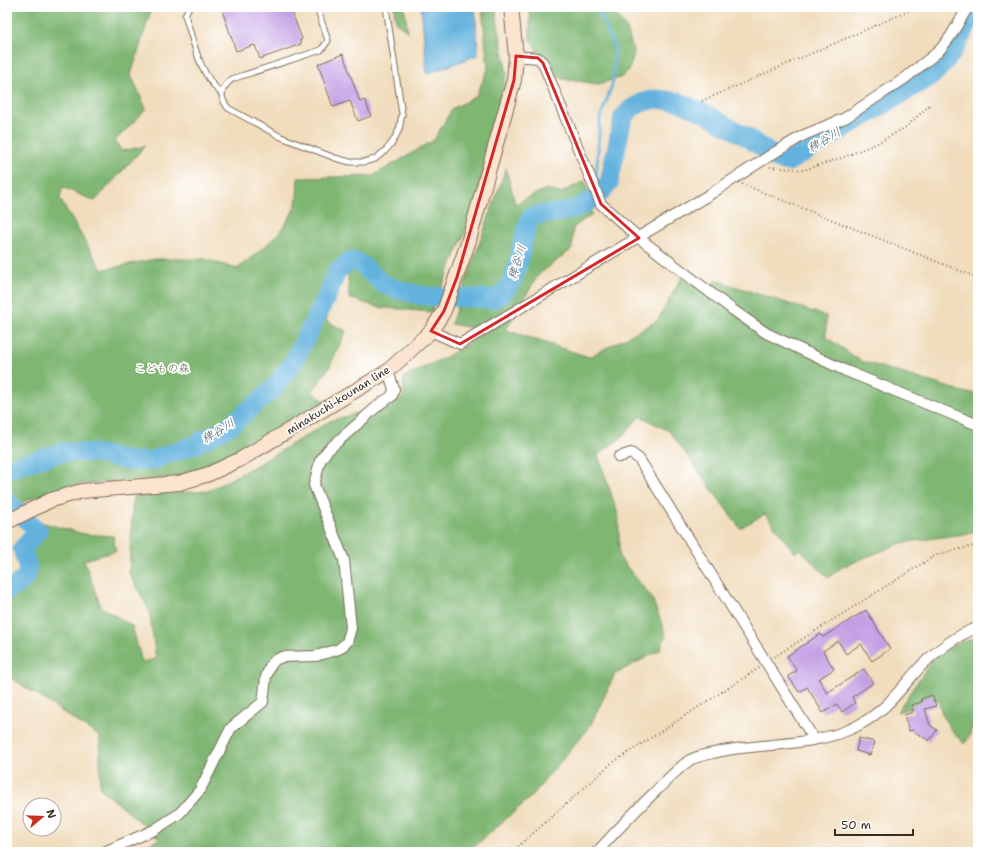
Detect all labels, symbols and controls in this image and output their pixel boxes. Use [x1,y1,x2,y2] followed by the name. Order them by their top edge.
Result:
[804,124,844,156] water label: 稗谷川
[504,242,530,282] water label: 稗谷川
[135,361,190,376] park label: こどもの森
[284,362,393,438] street label: minakuchi-kounan line
[198,415,238,447] water label: 稗谷川
[22,797,62,837] north arrow
[42,807,60,821] text: N
[835,811,913,837] scale bar
[841,817,871,833] text: 50 m

